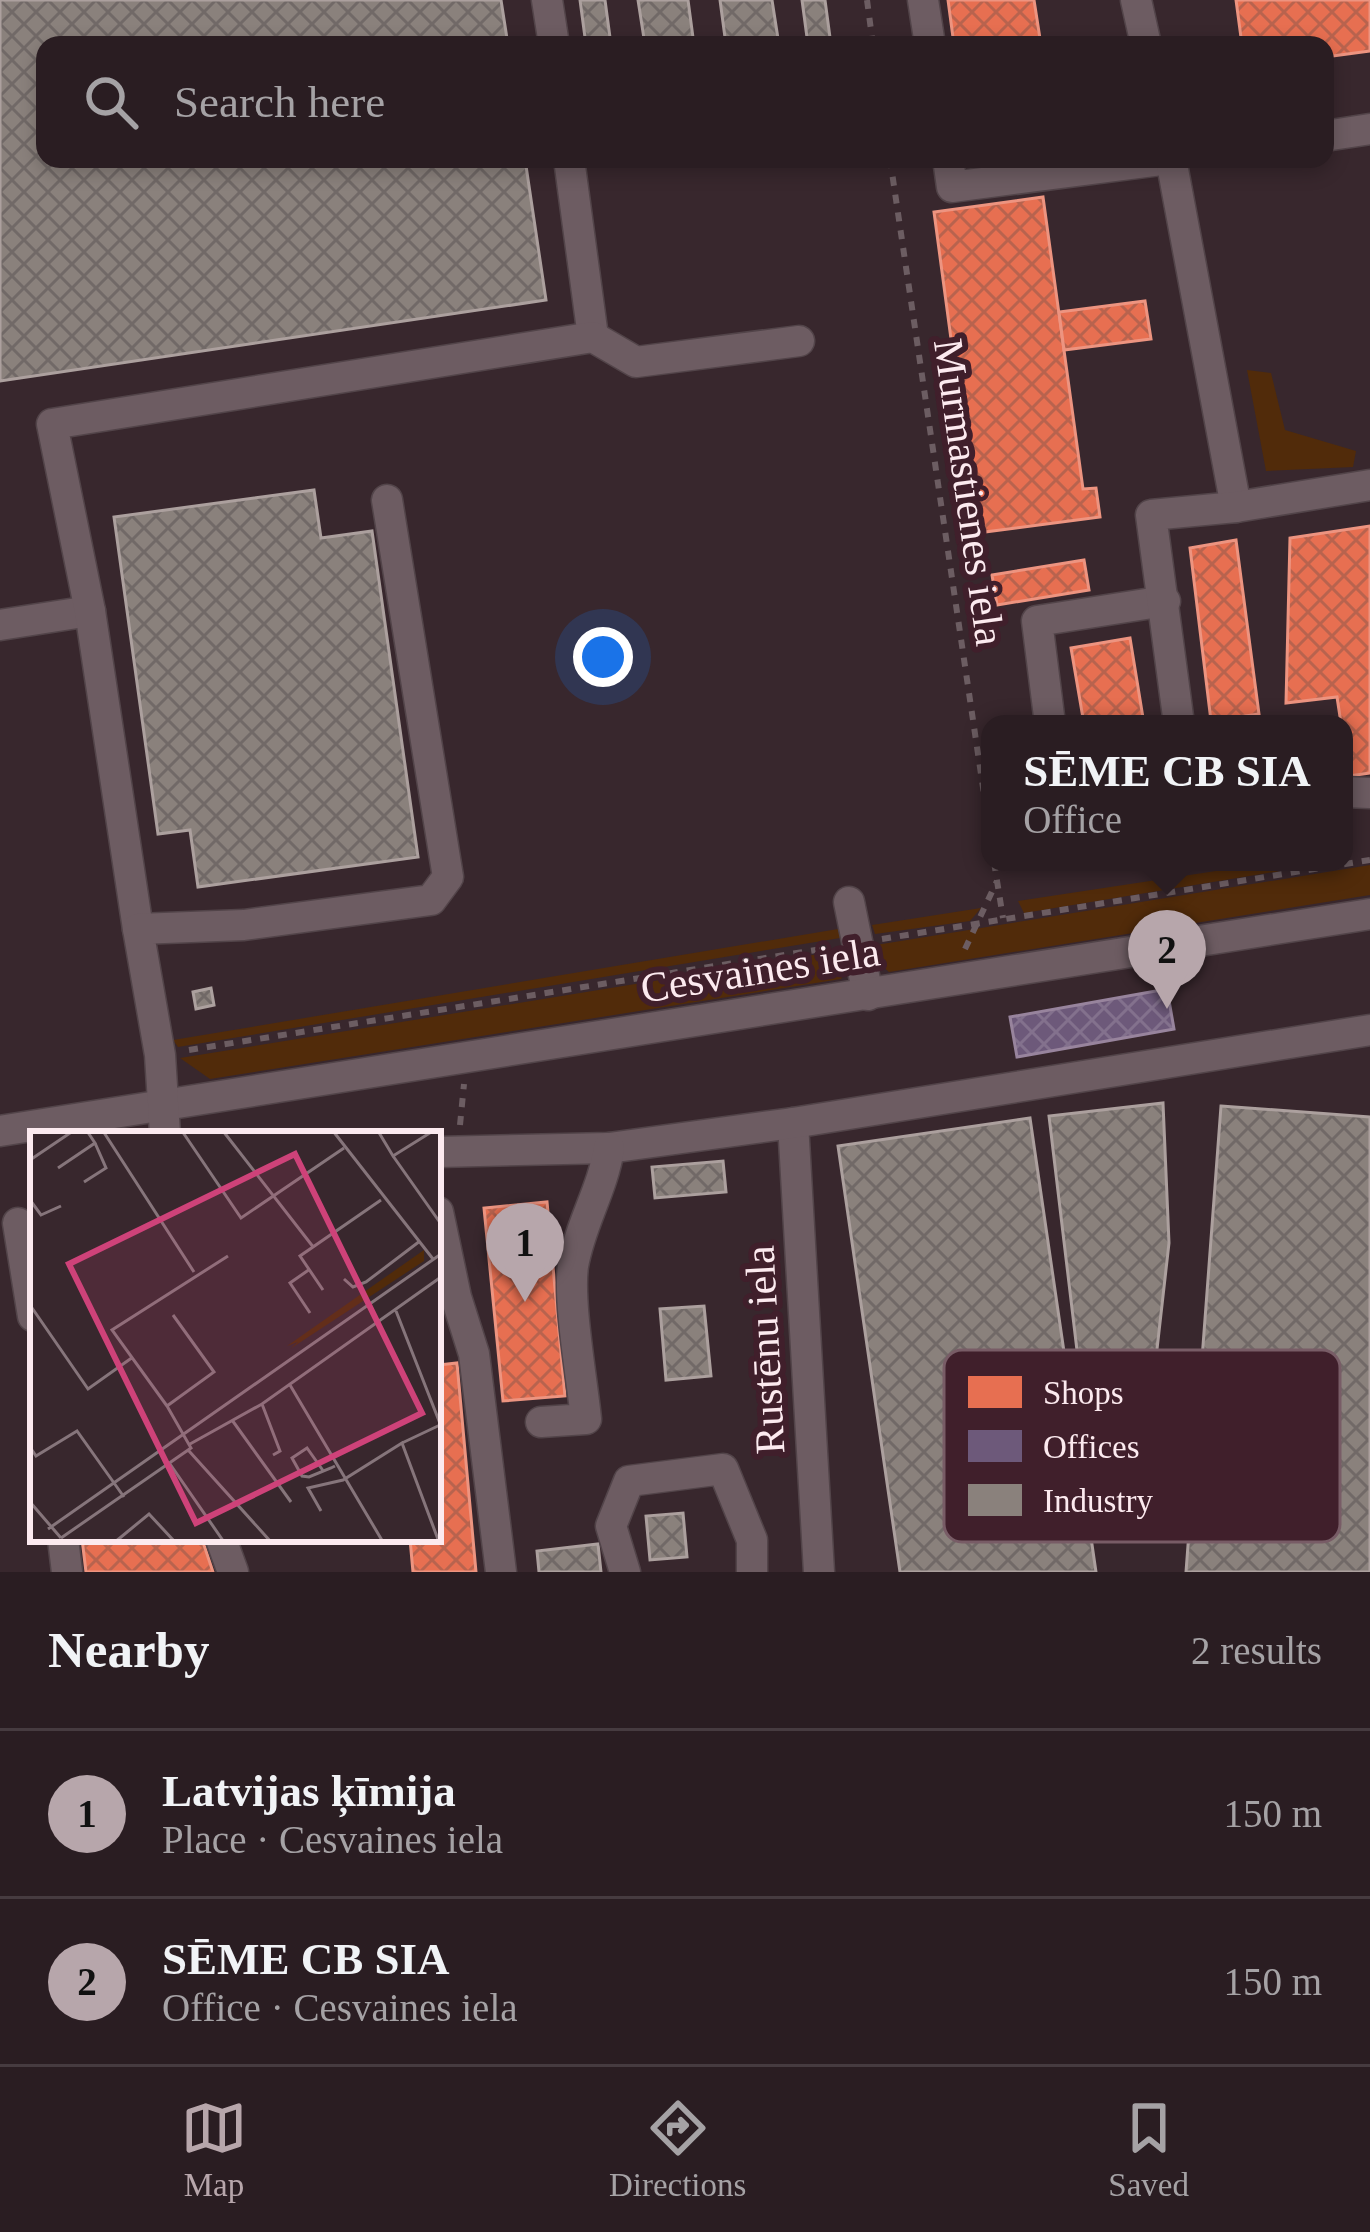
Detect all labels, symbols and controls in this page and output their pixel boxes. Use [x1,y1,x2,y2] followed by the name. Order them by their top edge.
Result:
[36,36,1334,168] search box
[78,69,144,135] icon: search
[174,77,385,127] text: Search here
[925,336,1013,649] street label: Murmastienes iela
[573,627,633,687] your location
[981,715,1353,871] popup
[1023,746,1311,796] text: SĒME CB SIA
[1023,798,1122,841] text: Office
[1128,910,1206,1009] pin: 2
[637,928,883,1012] street label: Cesvaines iela
[30,1131,441,1542] inset map
[486,1203,564,1302] pin: 1
[737,1244,793,1455] street label: Rustēnu iela
[944,1350,1340,1542] legend
[1043,1375,1124,1411] text: Shops
[1043,1429,1140,1465] text: Offices
[1043,1483,1153,1519] text: Industry
[48,1622,209,1678] text: Nearby
[1191,1629,1322,1672] text: 2 results
[162,1766,456,1816] text: Latvijas ķīmija
[77,1792,97,1835] text: 1
[1223,1792,1322,1835] text: 150 m
[162,1818,503,1861] text: Place · Cesvaines iela
[162,1934,450,1984] text: SĒME CB SIA
[77,1960,97,2003] text: 2
[1223,1960,1322,2003] text: 150 m
[162,1986,518,2029] text: Office · Cesvaines iela
[181,2095,247,2204] tab: Map
[609,2095,746,2204] tab: Directions
[1108,2095,1189,2204] tab: Saved

